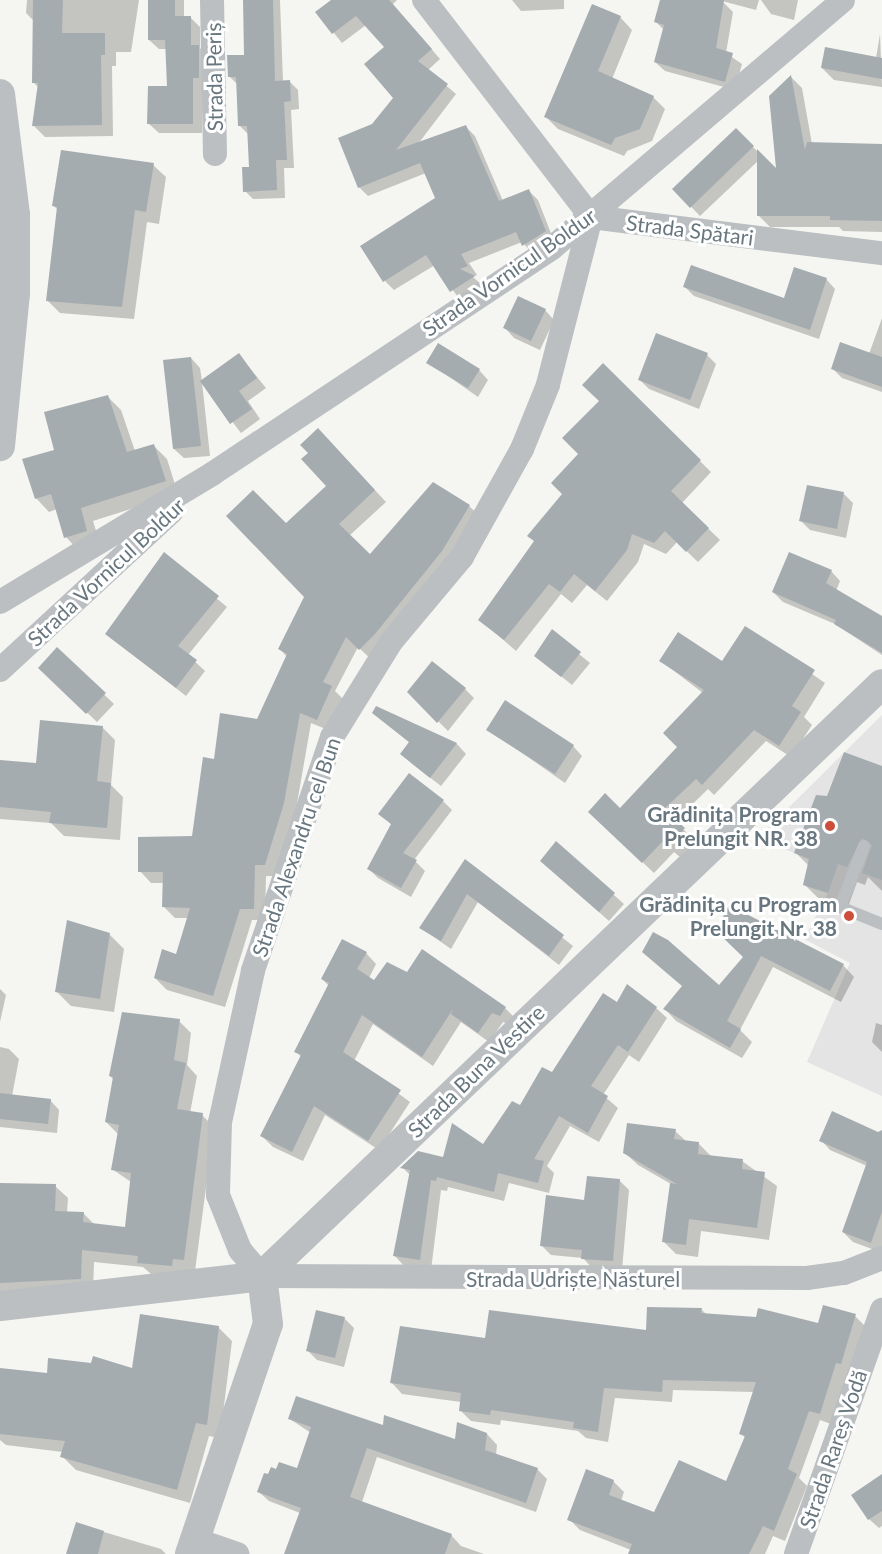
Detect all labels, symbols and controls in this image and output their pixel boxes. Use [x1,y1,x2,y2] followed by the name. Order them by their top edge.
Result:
[200,22,228,132] street label: Strada Periș
[417,203,601,341] street label: Strada Vornicul Boldur
[625,210,755,250] street label: Strada Spătari
[22,492,190,652] street label: Strada Vornicul Boldur
[246,734,346,960] street label: Strada Alexandru cel Bun
[647,801,818,851] place label: Grădinița Program Prelungit NR. 38
[823,819,837,833] marker: Grădinița Program Prelungit NR. 38
[639,891,837,941] place label: Grădinița cu Program Prelungit Nr. 38
[842,909,856,923] marker: Grădinița cu Program Prelungit Nr. 38
[402,999,550,1143] street label: Strada Buna Vestire
[466,1266,680,1292] street label: Strada Udriște Năsturel
[794,1366,872,1532] street label: Strada Rareș Vodă

